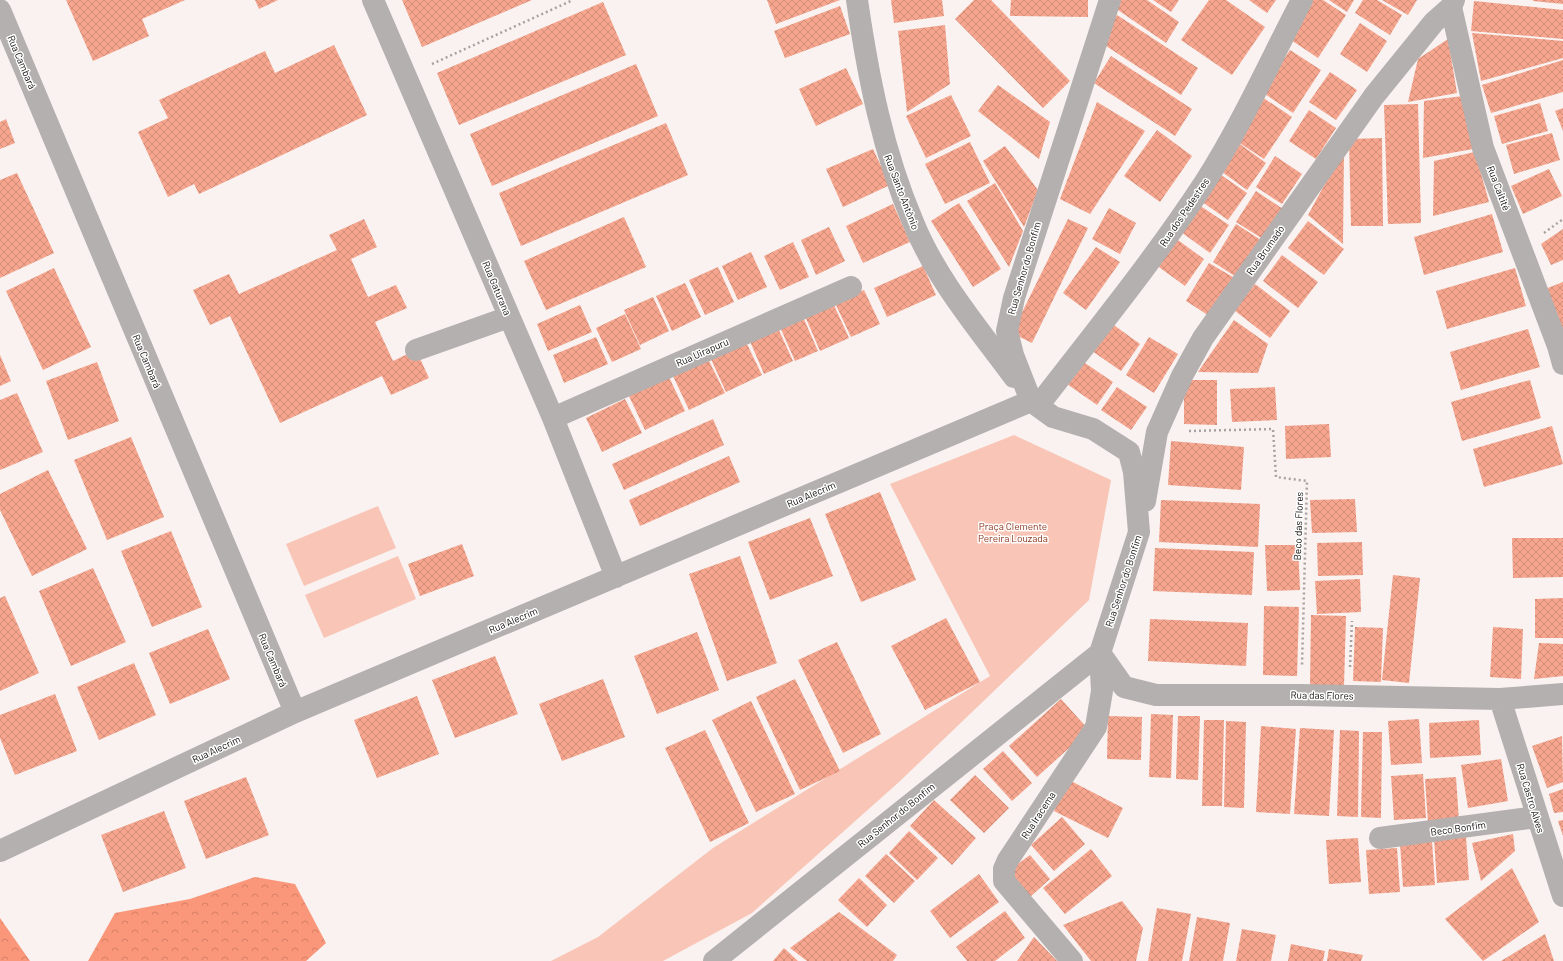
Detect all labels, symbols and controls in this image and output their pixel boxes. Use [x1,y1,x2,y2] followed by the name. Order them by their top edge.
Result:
[5,33,39,91] street label: Rua Cambará
[882,153,922,231] street label: Rua Santo Antônio
[1485,164,1513,212] street label: Rua Caitité
[1157,175,1211,249] street label: Rua dos Pedestres
[1005,220,1043,316] street label: Rua Senhor do Bonfim
[1243,223,1287,277] street label: Rua Brumado
[480,259,514,317] street label: Rua Gaturana
[130,332,164,390] street label: Rua Cambará
[674,335,730,369] street label: Rua Uirapuru
[785,478,837,510] street label: Rua Alecrim
[1291,491,1305,561] street label: Beco das Flores
[978,520,1048,544] park label: Praça Clemente Pereira Louzada
[1102,534,1144,628] street label: Rua Senhor do Bonfim
[487,604,539,636] street label: Rua Alecrim
[256,631,290,689] street label: Rua Cambará
[1290,688,1354,702] street label: Rua das Flores
[190,733,242,765] street label: Rua Alecrim
[1515,762,1547,834] street label: Rua Castro Alves
[855,780,937,850] street label: Rua Senhor do Bonfim
[1018,789,1058,841] street label: Rua Iracema
[1430,818,1486,838] street label: Beco Bonfim

